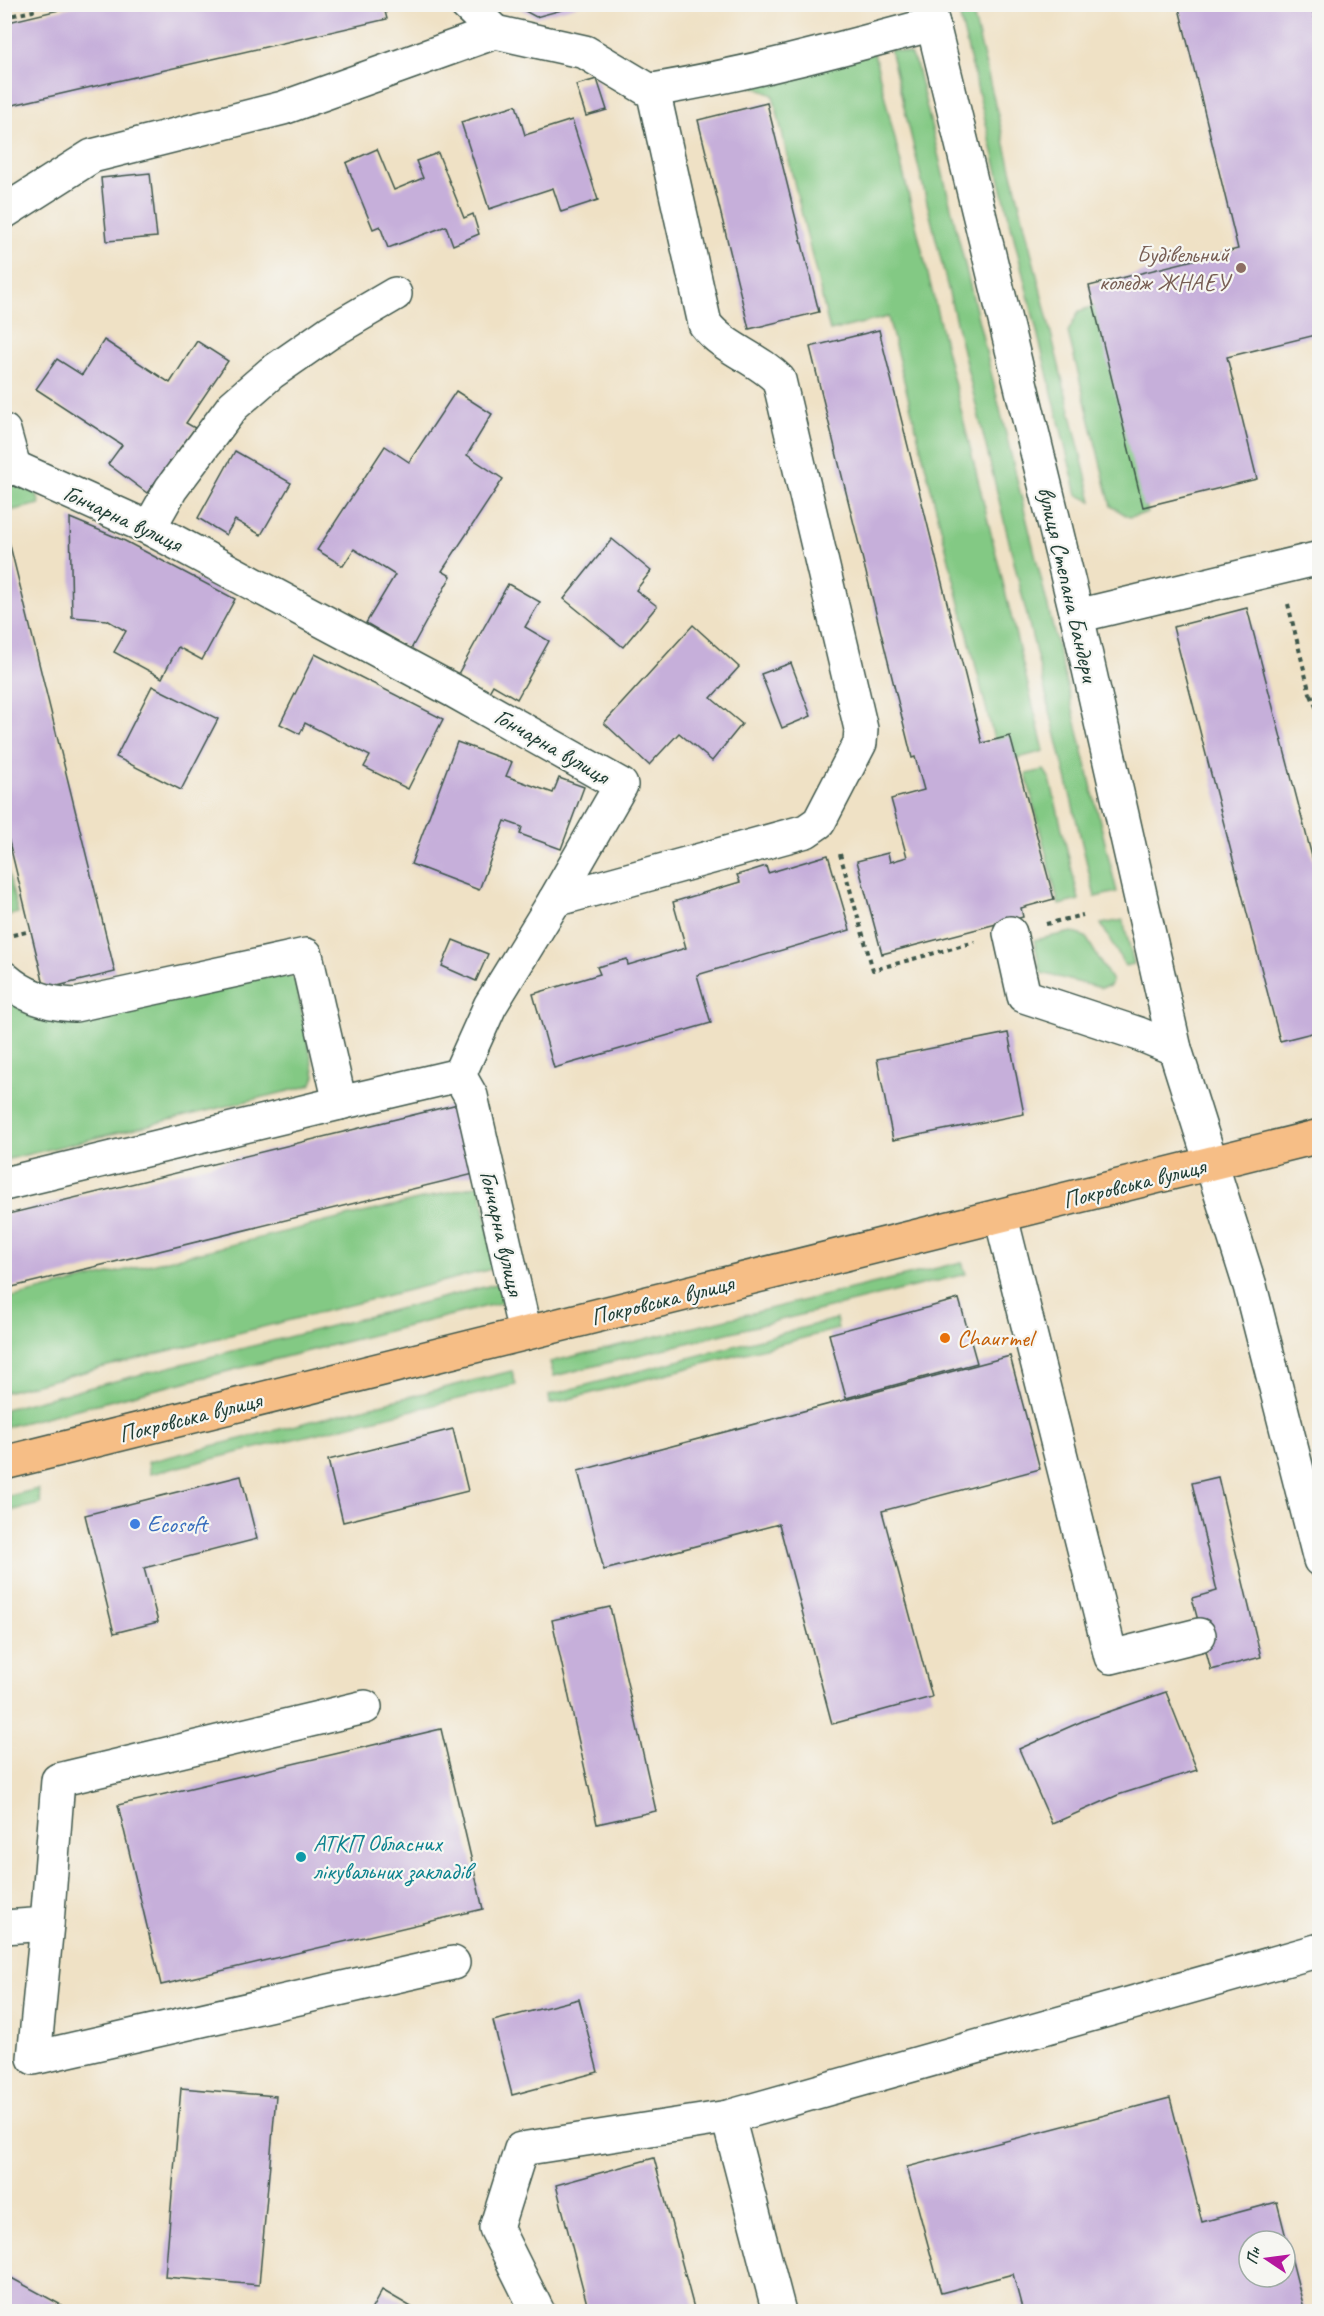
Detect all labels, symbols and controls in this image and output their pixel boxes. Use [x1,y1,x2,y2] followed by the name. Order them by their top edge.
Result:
[1099,239,1233,297] place label: Будівельний коледж ЖНАЕУ
[1234,261,1248,275] marker: Будівельний коледж ЖНАЕУ
[59,477,189,559] street label: Гончарна вулиця
[1031,484,1106,687] street label: вулиця Степана Бандери
[489,701,616,792] street label: Гончарна вулиця
[1059,1150,1210,1215] street label: Покровська вулиця
[473,1168,531,1300] street label: Гончарна вулиця
[587,1267,738,1332] street label: Покровська вулиця
[957,1323,1037,1353] place label: Chaurmel
[938,1331,952,1345] marker: Chaurmel
[115,1384,266,1449] street label: Покровська вулиця
[147,1509,209,1539] place label: Ecosoft
[128,1517,142,1531] marker: Ecosoft
[313,1828,476,1887] place label: АТКП Обласних лікувальних закладів
[294,1850,308,1864] marker: АТКП Обласних лікувальних закладів
[1237,2229,1297,2289] north arrow
[1242,2245,1265,2266] text: Пн

